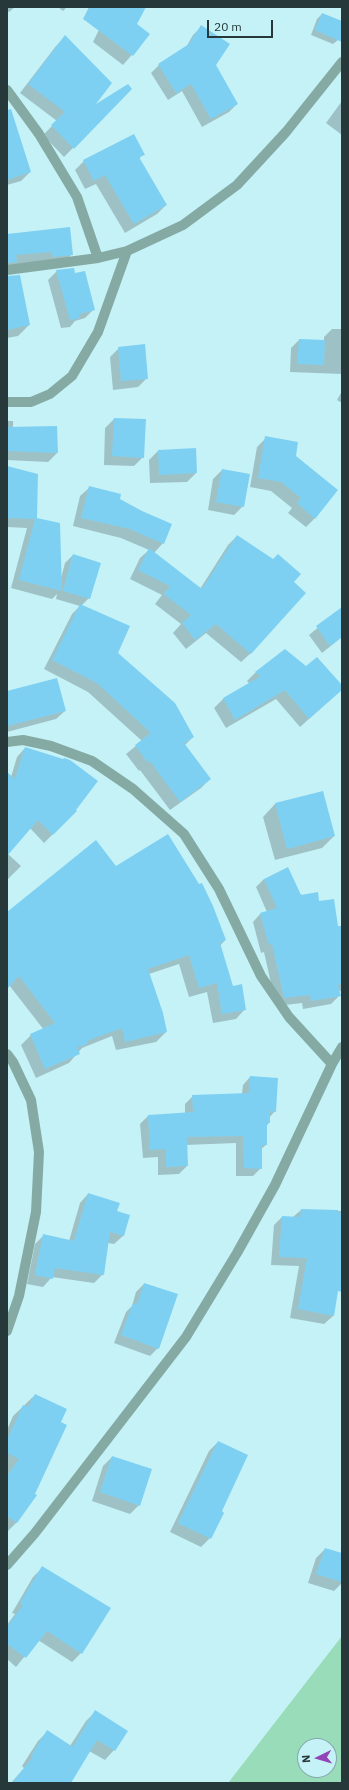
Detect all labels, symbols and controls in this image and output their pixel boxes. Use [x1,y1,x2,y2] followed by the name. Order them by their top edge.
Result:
[209,12,275,38] scale bar
[214,19,242,34] text: 20 m
[297,1738,337,1778] north arrow
[299,1754,313,1764] text: N

